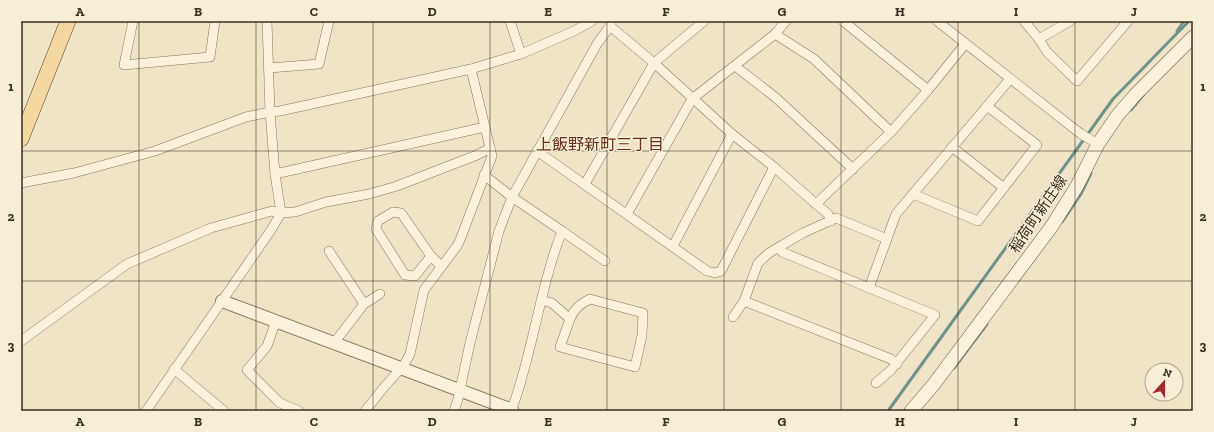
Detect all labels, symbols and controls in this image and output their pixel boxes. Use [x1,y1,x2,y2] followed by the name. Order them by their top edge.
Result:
[76,4,85,19] text: A
[194,4,202,19] text: B
[310,4,318,19] text: C
[427,4,437,19] text: D
[544,4,552,19] text: E
[662,4,670,19] text: F
[778,4,787,19] text: G
[895,4,905,19] text: H
[1014,4,1019,19] text: I
[1131,4,1137,19] text: J
[8,79,14,94] text: 1
[1200,79,1206,94] text: 1
[536,135,664,154] district label: 上飯野新町三丁目
[1005,172,1071,256] street label: 稲荷町新庄線
[8,209,15,224] text: 2
[1200,209,1207,224] text: 2
[8,338,15,353] text: 3
[1200,338,1207,353] text: 3
[1144,362,1184,402] north arrow
[1161,366,1174,381] text: N
[76,414,85,429] text: A
[194,414,202,429] text: B
[310,414,318,429] text: C
[427,414,437,429] text: D
[544,414,552,429] text: E
[662,414,670,429] text: F
[778,414,787,429] text: G
[895,414,905,429] text: H
[1014,414,1019,429] text: I
[1131,414,1137,429] text: J

